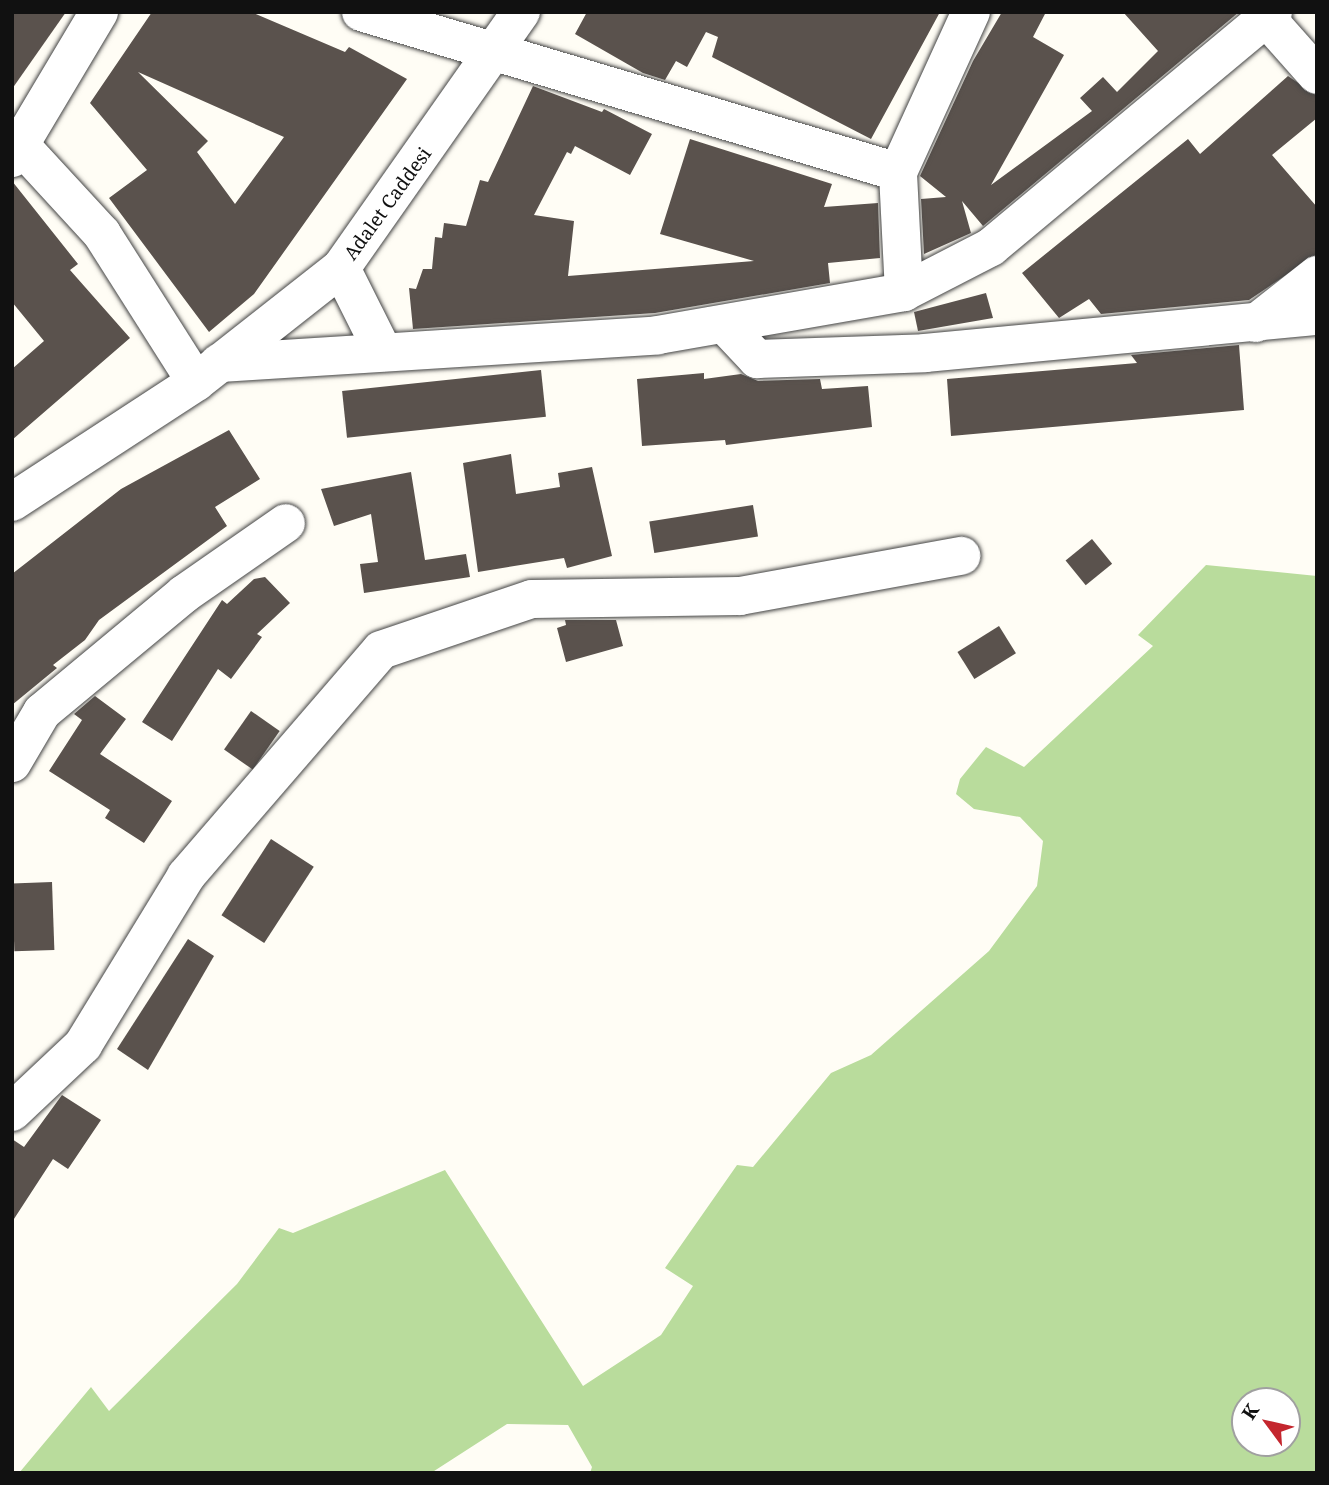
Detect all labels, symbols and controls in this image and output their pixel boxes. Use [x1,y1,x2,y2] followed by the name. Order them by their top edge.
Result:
[340,143,436,265] street label: Adalet Caddesi
[1231,1387,1301,1457] north arrow
[1235,1399,1265,1425] text: K

